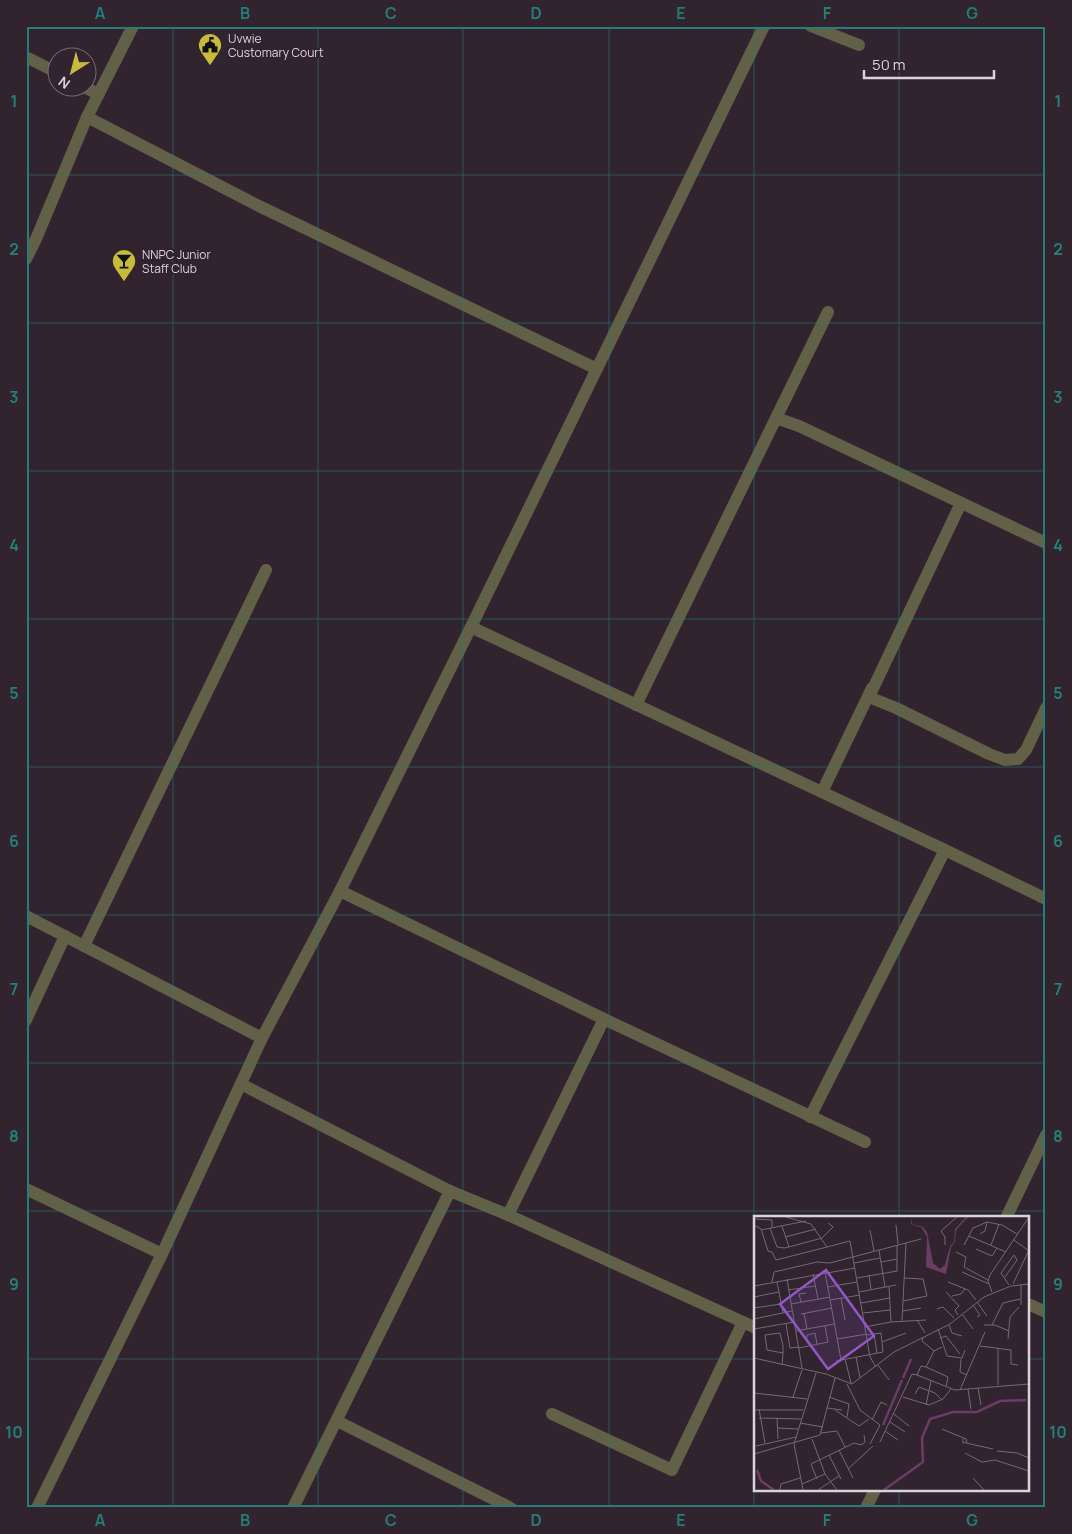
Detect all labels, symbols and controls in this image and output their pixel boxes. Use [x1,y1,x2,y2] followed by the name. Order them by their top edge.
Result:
[95,2,106,24] text: A
[240,2,250,24] text: B
[385,2,397,24] text: C
[530,2,542,24] text: D
[676,2,686,24] text: E
[823,2,832,24] text: F
[966,2,978,24] text: G
[228,30,324,61] place label: Uvwie Customary Court
[197,32,223,66] public building icon: Uvwie Customary Court
[48,48,98,98] north arrow
[864,48,994,80] scale bar
[872,54,906,75] text: 50 m
[54,72,74,94] text: N
[10,90,18,112] text: 1
[1054,90,1062,112] text: 1
[9,238,19,260] text: 2
[1053,238,1063,260] text: 2
[142,246,211,277] place label: NNPC Junior Staff Club
[111,248,137,282] bar icon: NNPC Junior Staff Club
[9,386,19,408] text: 3
[1053,386,1063,408] text: 3
[9,534,19,556] text: 4
[1053,534,1063,556] text: 4
[9,682,19,704] text: 5
[1053,682,1063,704] text: 5
[9,830,19,852] text: 6
[1053,830,1063,852] text: 6
[10,978,18,1000] text: 7
[1054,978,1062,1000] text: 7
[9,1125,19,1147] text: 8
[1053,1125,1063,1147] text: 8
[754,1216,1030,1492] inset map
[9,1273,19,1295] text: 9
[1053,1273,1063,1295] text: 9
[5,1421,23,1443] text: 10
[1049,1421,1067,1443] text: 10
[95,1509,106,1531] text: A
[240,1509,250,1531] text: B
[385,1509,397,1531] text: C
[530,1509,542,1531] text: D
[676,1509,686,1531] text: E
[823,1509,832,1531] text: F
[966,1509,978,1531] text: G

